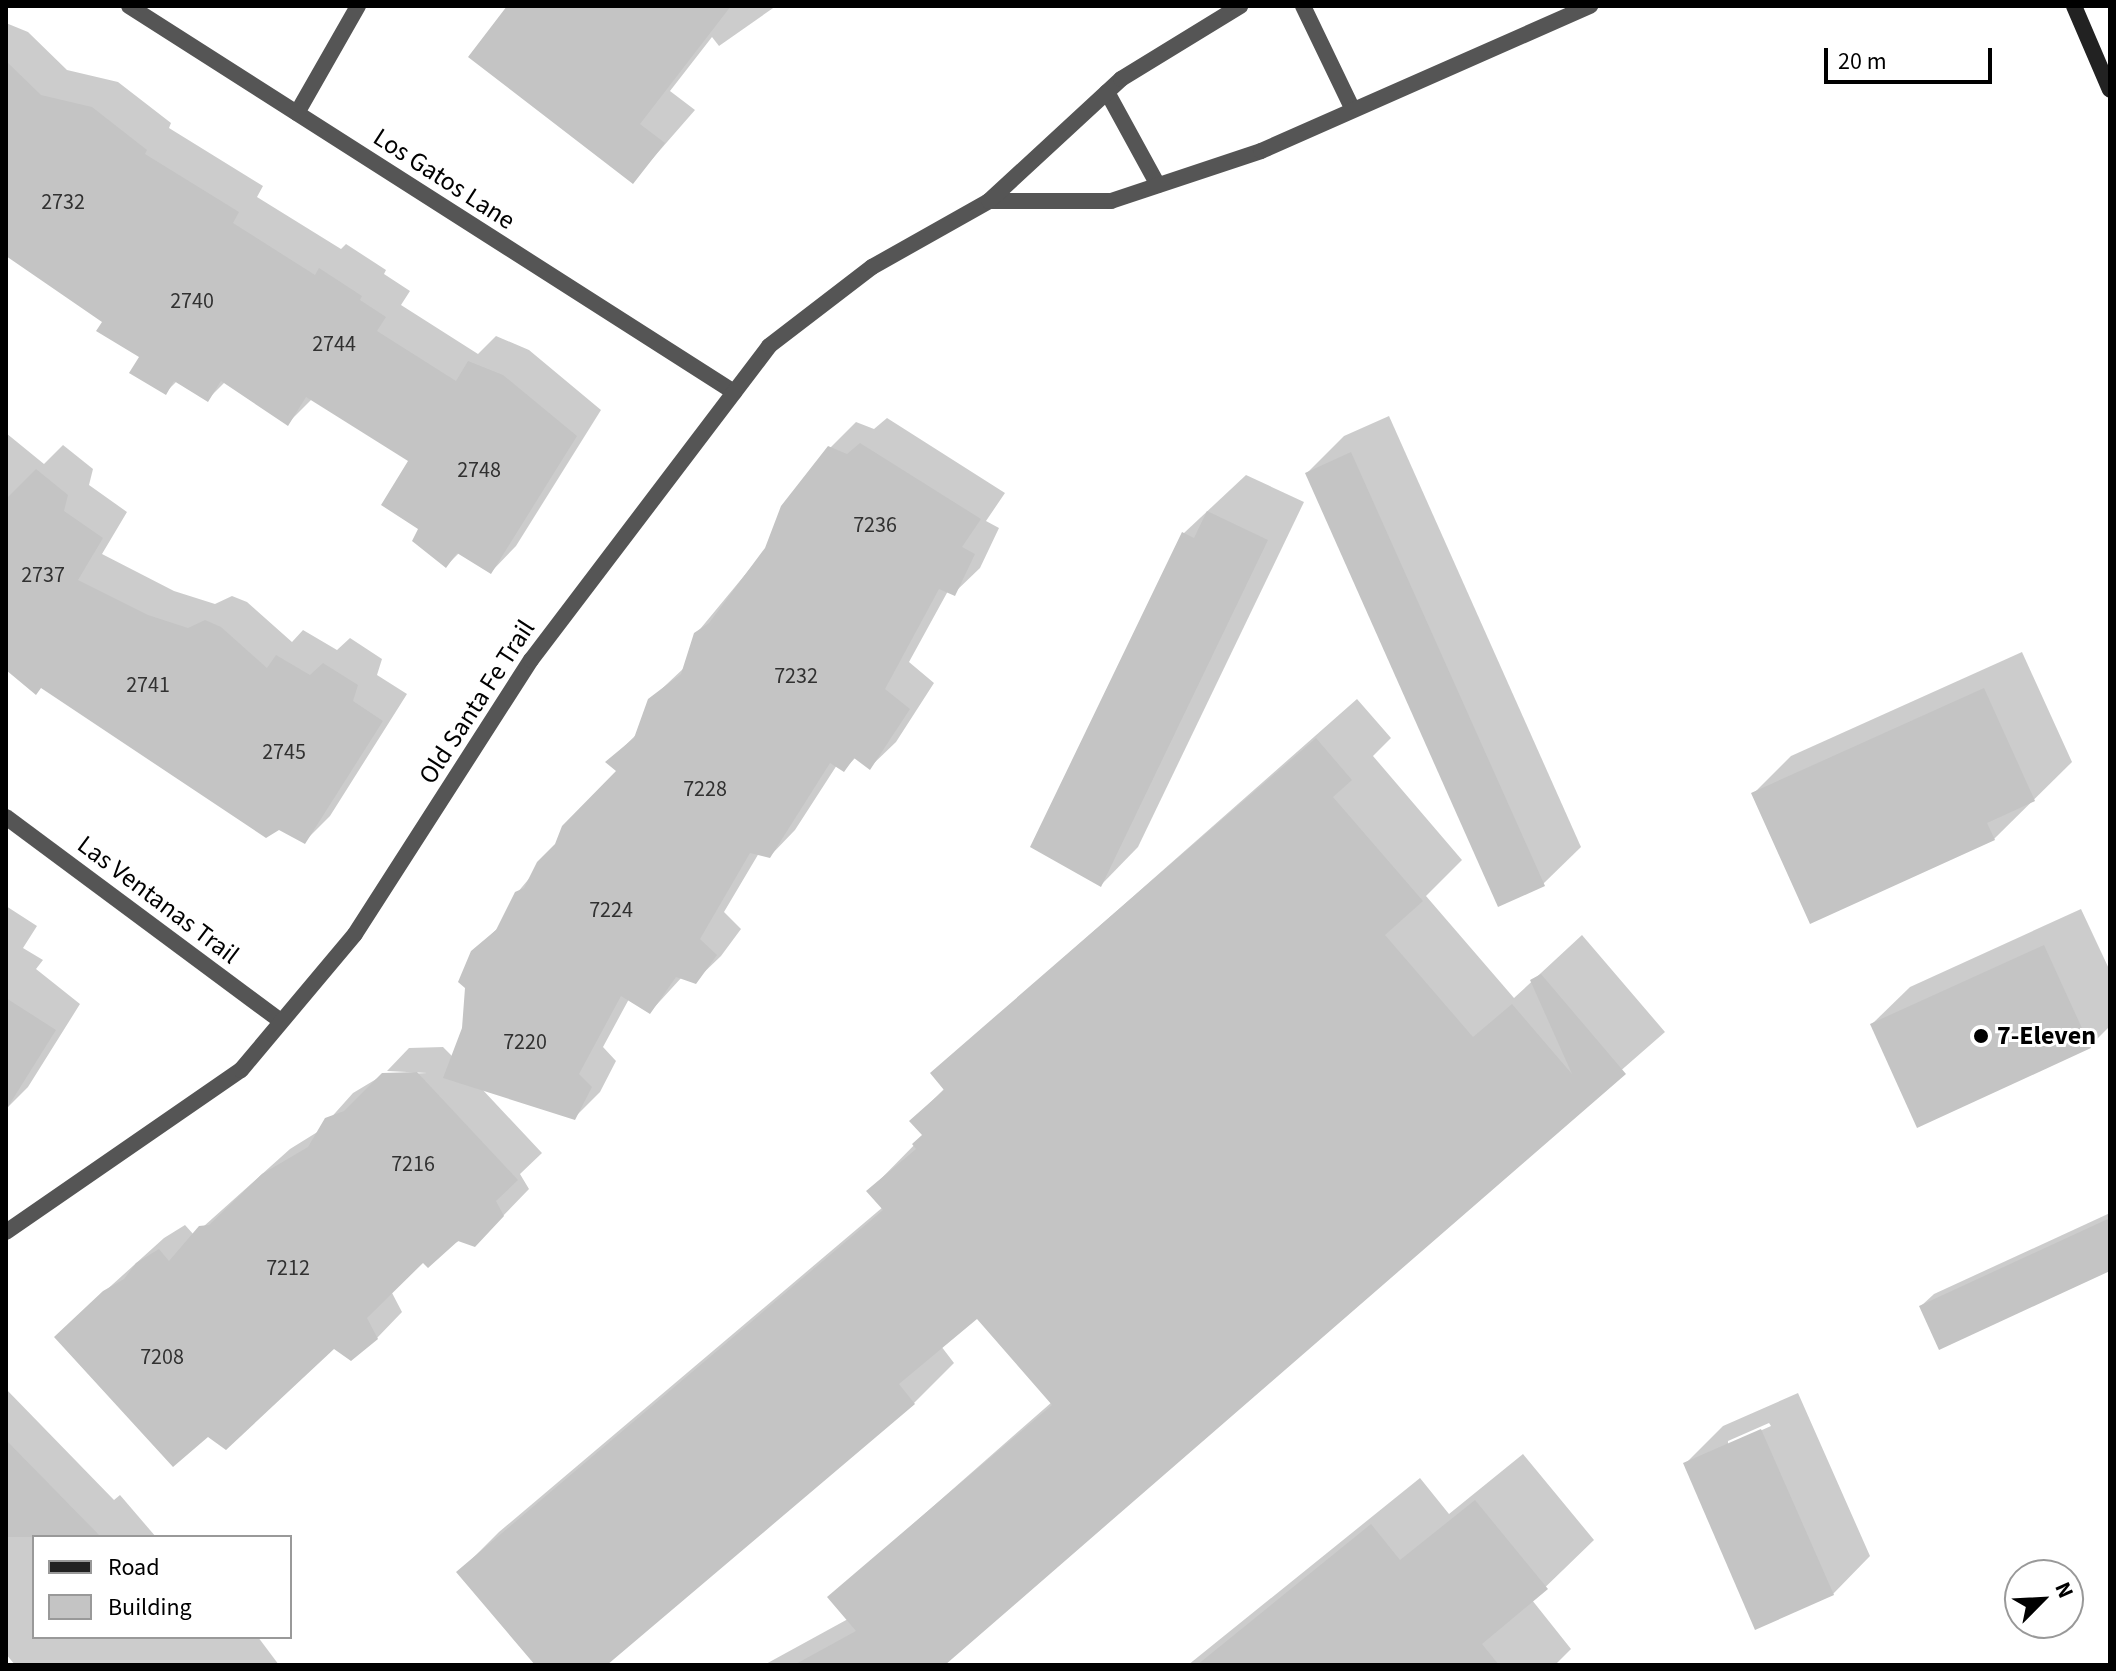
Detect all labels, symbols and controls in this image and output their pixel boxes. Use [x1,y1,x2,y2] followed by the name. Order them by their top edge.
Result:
[1828,32,1996,82] scale bar
[1838,44,1887,79] text: 20 m
[367,122,521,236] street label: Los Gatos Lane
[41,190,85,216] house number: 2732
[170,289,214,315] house number: 2740
[312,332,356,358] house number: 2744
[457,458,501,484] house number: 2748
[853,513,897,539] house number: 7236
[21,563,65,589] house number: 2737
[412,614,542,790] street label: Old Santa Fe Trail
[774,664,818,690] house number: 7232
[126,673,170,699] house number: 2741
[262,740,306,766] house number: 2745
[683,777,727,803] house number: 7228
[71,829,245,971] street label: Las Ventanas Trail
[589,898,633,924] house number: 7224
[1997,1020,2096,1052] place label: 7-Eleven
[1972,1027,1990,1045] marker: 7-Eleven
[503,1030,547,1056] house number: 7220
[391,1152,435,1178] house number: 7216
[266,1256,310,1282] house number: 7212
[140,1345,184,1371] house number: 7208
[32,1535,292,1639] legend
[108,1550,160,1585] text: Road
[2004,1559,2084,1639] north arrow
[2047,1577,2082,1603] text: N
[108,1590,192,1625] text: Building

